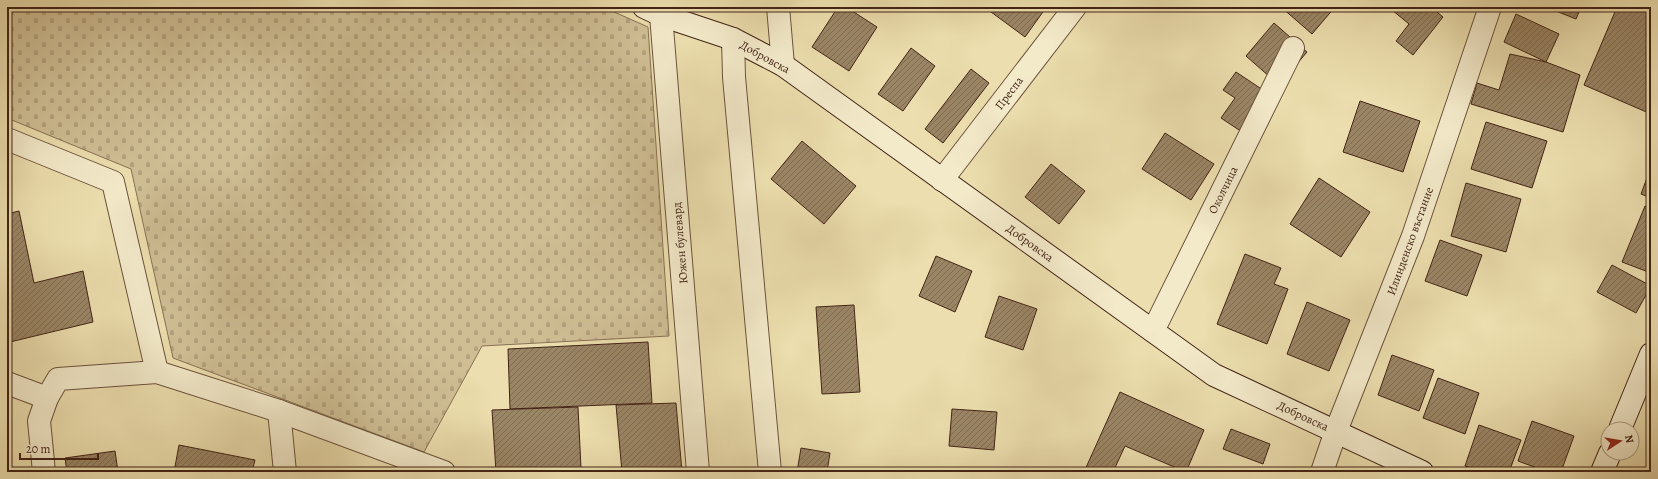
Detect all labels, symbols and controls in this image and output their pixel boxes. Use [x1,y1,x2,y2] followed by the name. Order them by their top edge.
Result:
[737,37,793,78] street label: Добровска
[991,73,1027,113] street label: Преспа
[1205,163,1242,217] street label: Околчица
[1383,185,1437,297] street label: Илинденско въстание
[668,201,692,285] street label: Южен булевард
[1003,220,1057,266] street label: Добровска
[1275,397,1332,435] street label: Добровска
[1600,421,1640,461] north arrow
[1621,434,1637,445] text: N
[20,435,98,461] scale bar
[26,441,50,457] text: 20 m

